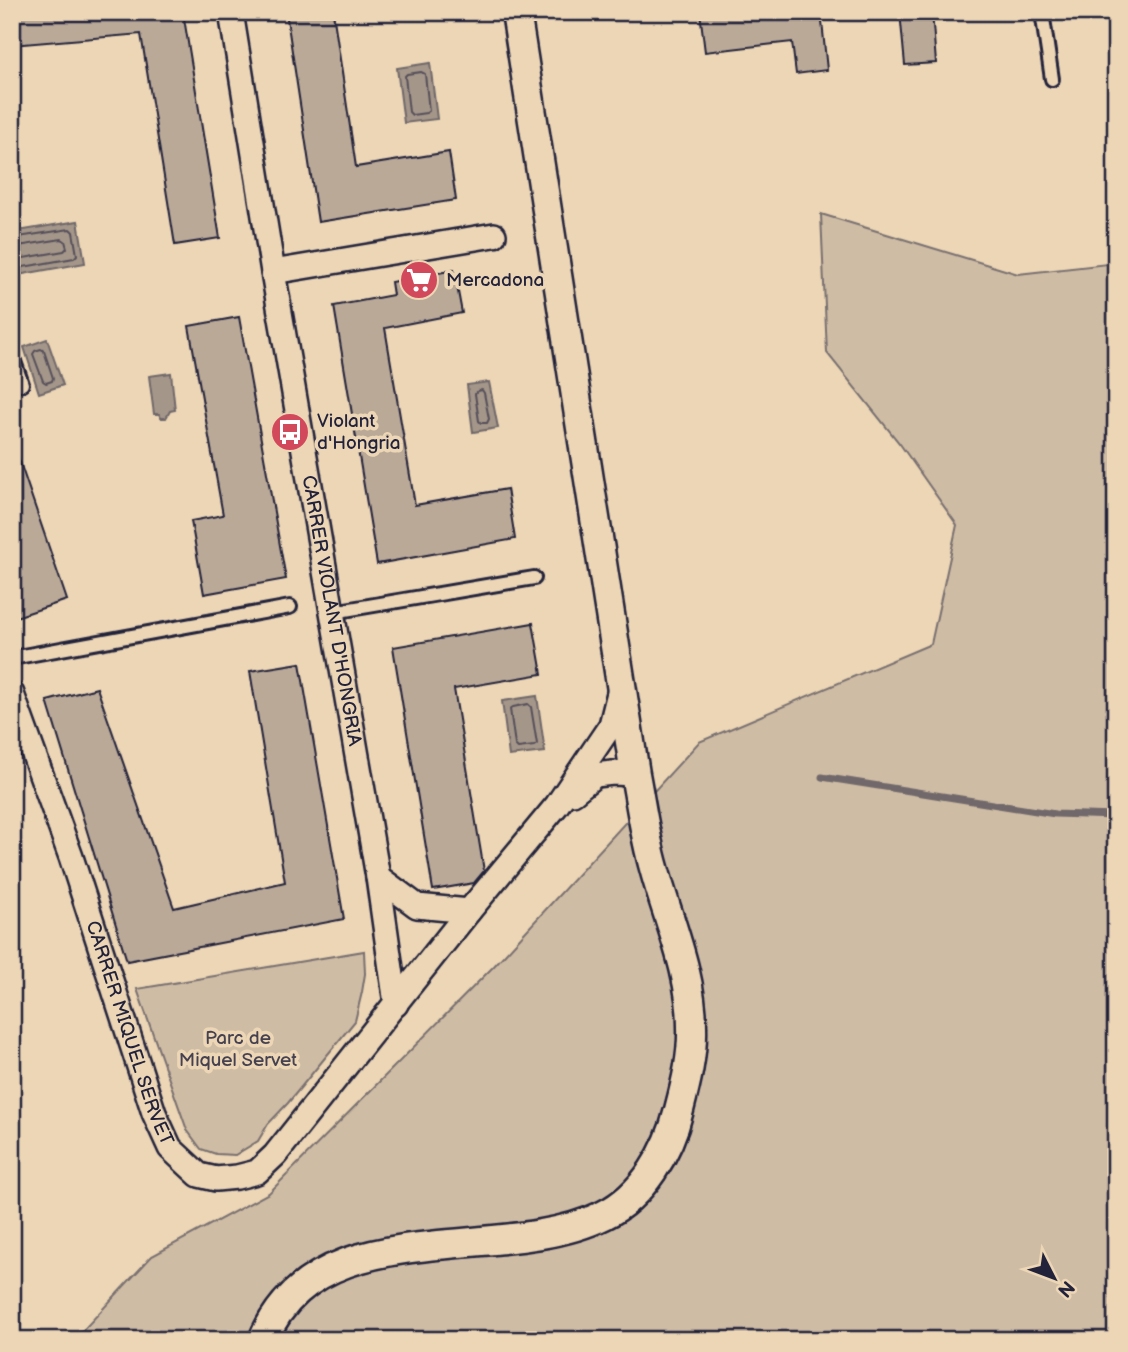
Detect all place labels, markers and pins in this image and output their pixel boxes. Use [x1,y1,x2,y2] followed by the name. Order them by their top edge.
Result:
[398,259,440,301] supermarket icon: Mercadona
[446,269,544,292] place label: Mercadona
[317,410,401,455] place label: Violant d'Hongria
[269,411,311,453] bus stop icon: Violant d'Hongria

